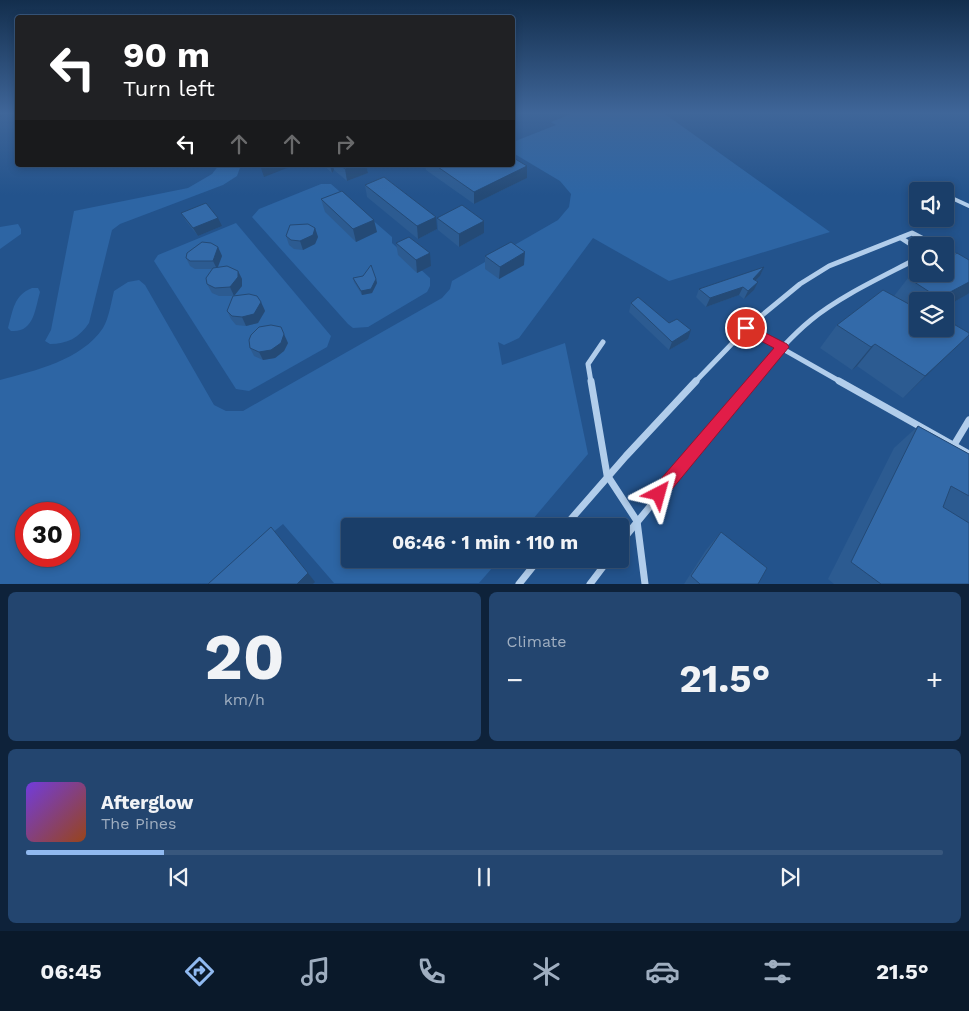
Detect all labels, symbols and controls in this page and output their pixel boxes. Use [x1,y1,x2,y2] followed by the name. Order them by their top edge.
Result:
[123,34,210,76] text: 90 m
[40,35,105,100] icon: left
[123,76,215,101] text: Turn left
[172,130,200,158] icon: left
[225,130,253,158] icon: ahead
[278,130,306,158] icon: ahead
[331,130,359,158] icon: right
[909,182,954,337] map controls
[909,182,954,227] button: sound
[909,237,954,282] button: search
[909,292,954,337] button: layers
[725,307,767,349] pin
[732,314,760,342] icon: arrive
[632,467,684,519] position arrow
[15,502,80,567] speed limit sign: 30
[392,531,578,554] text: 06:46 · 1 min · 110 m
[204,619,285,695] text: 20
[507,632,567,651] text: Climate
[679,657,770,701] text: 21.5°
[507,663,523,696] text: −
[926,663,943,696] text: +
[224,690,265,709] text: km/h
[101,791,193,814] text: Afterglow
[101,814,177,833] text: The Pines
[165,863,193,891] icon: previous
[470,863,498,891] icon: pause
[776,863,804,891] icon: next
[182,954,217,989] icon: directions
[298,954,333,989] icon: music
[414,954,449,989] icon: phone
[529,954,564,989] icon: climate
[645,954,680,989] icon: car
[760,954,795,989] icon: filters
[40,959,102,984] text: 06:45
[876,959,929,984] text: 21.5°

